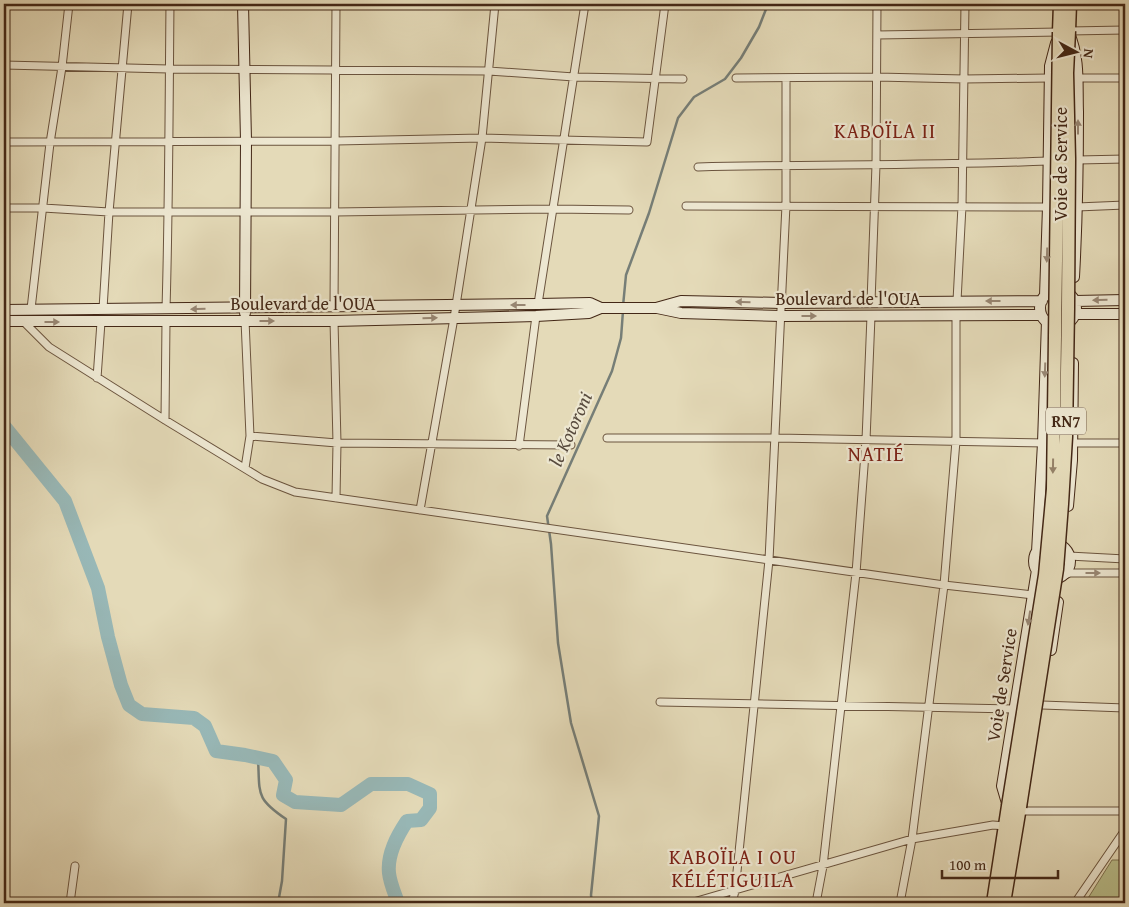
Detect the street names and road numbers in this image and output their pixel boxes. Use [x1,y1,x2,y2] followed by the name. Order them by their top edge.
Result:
[1047,107,1074,221] street label: Voie de Service
[775,285,921,312] street label: Boulevard de l'OUA
[230,290,376,317] street label: Boulevard de l'OUA
[1046,408,1086,434] road number: RN7
[979,626,1024,744] street label: Voie de Service

